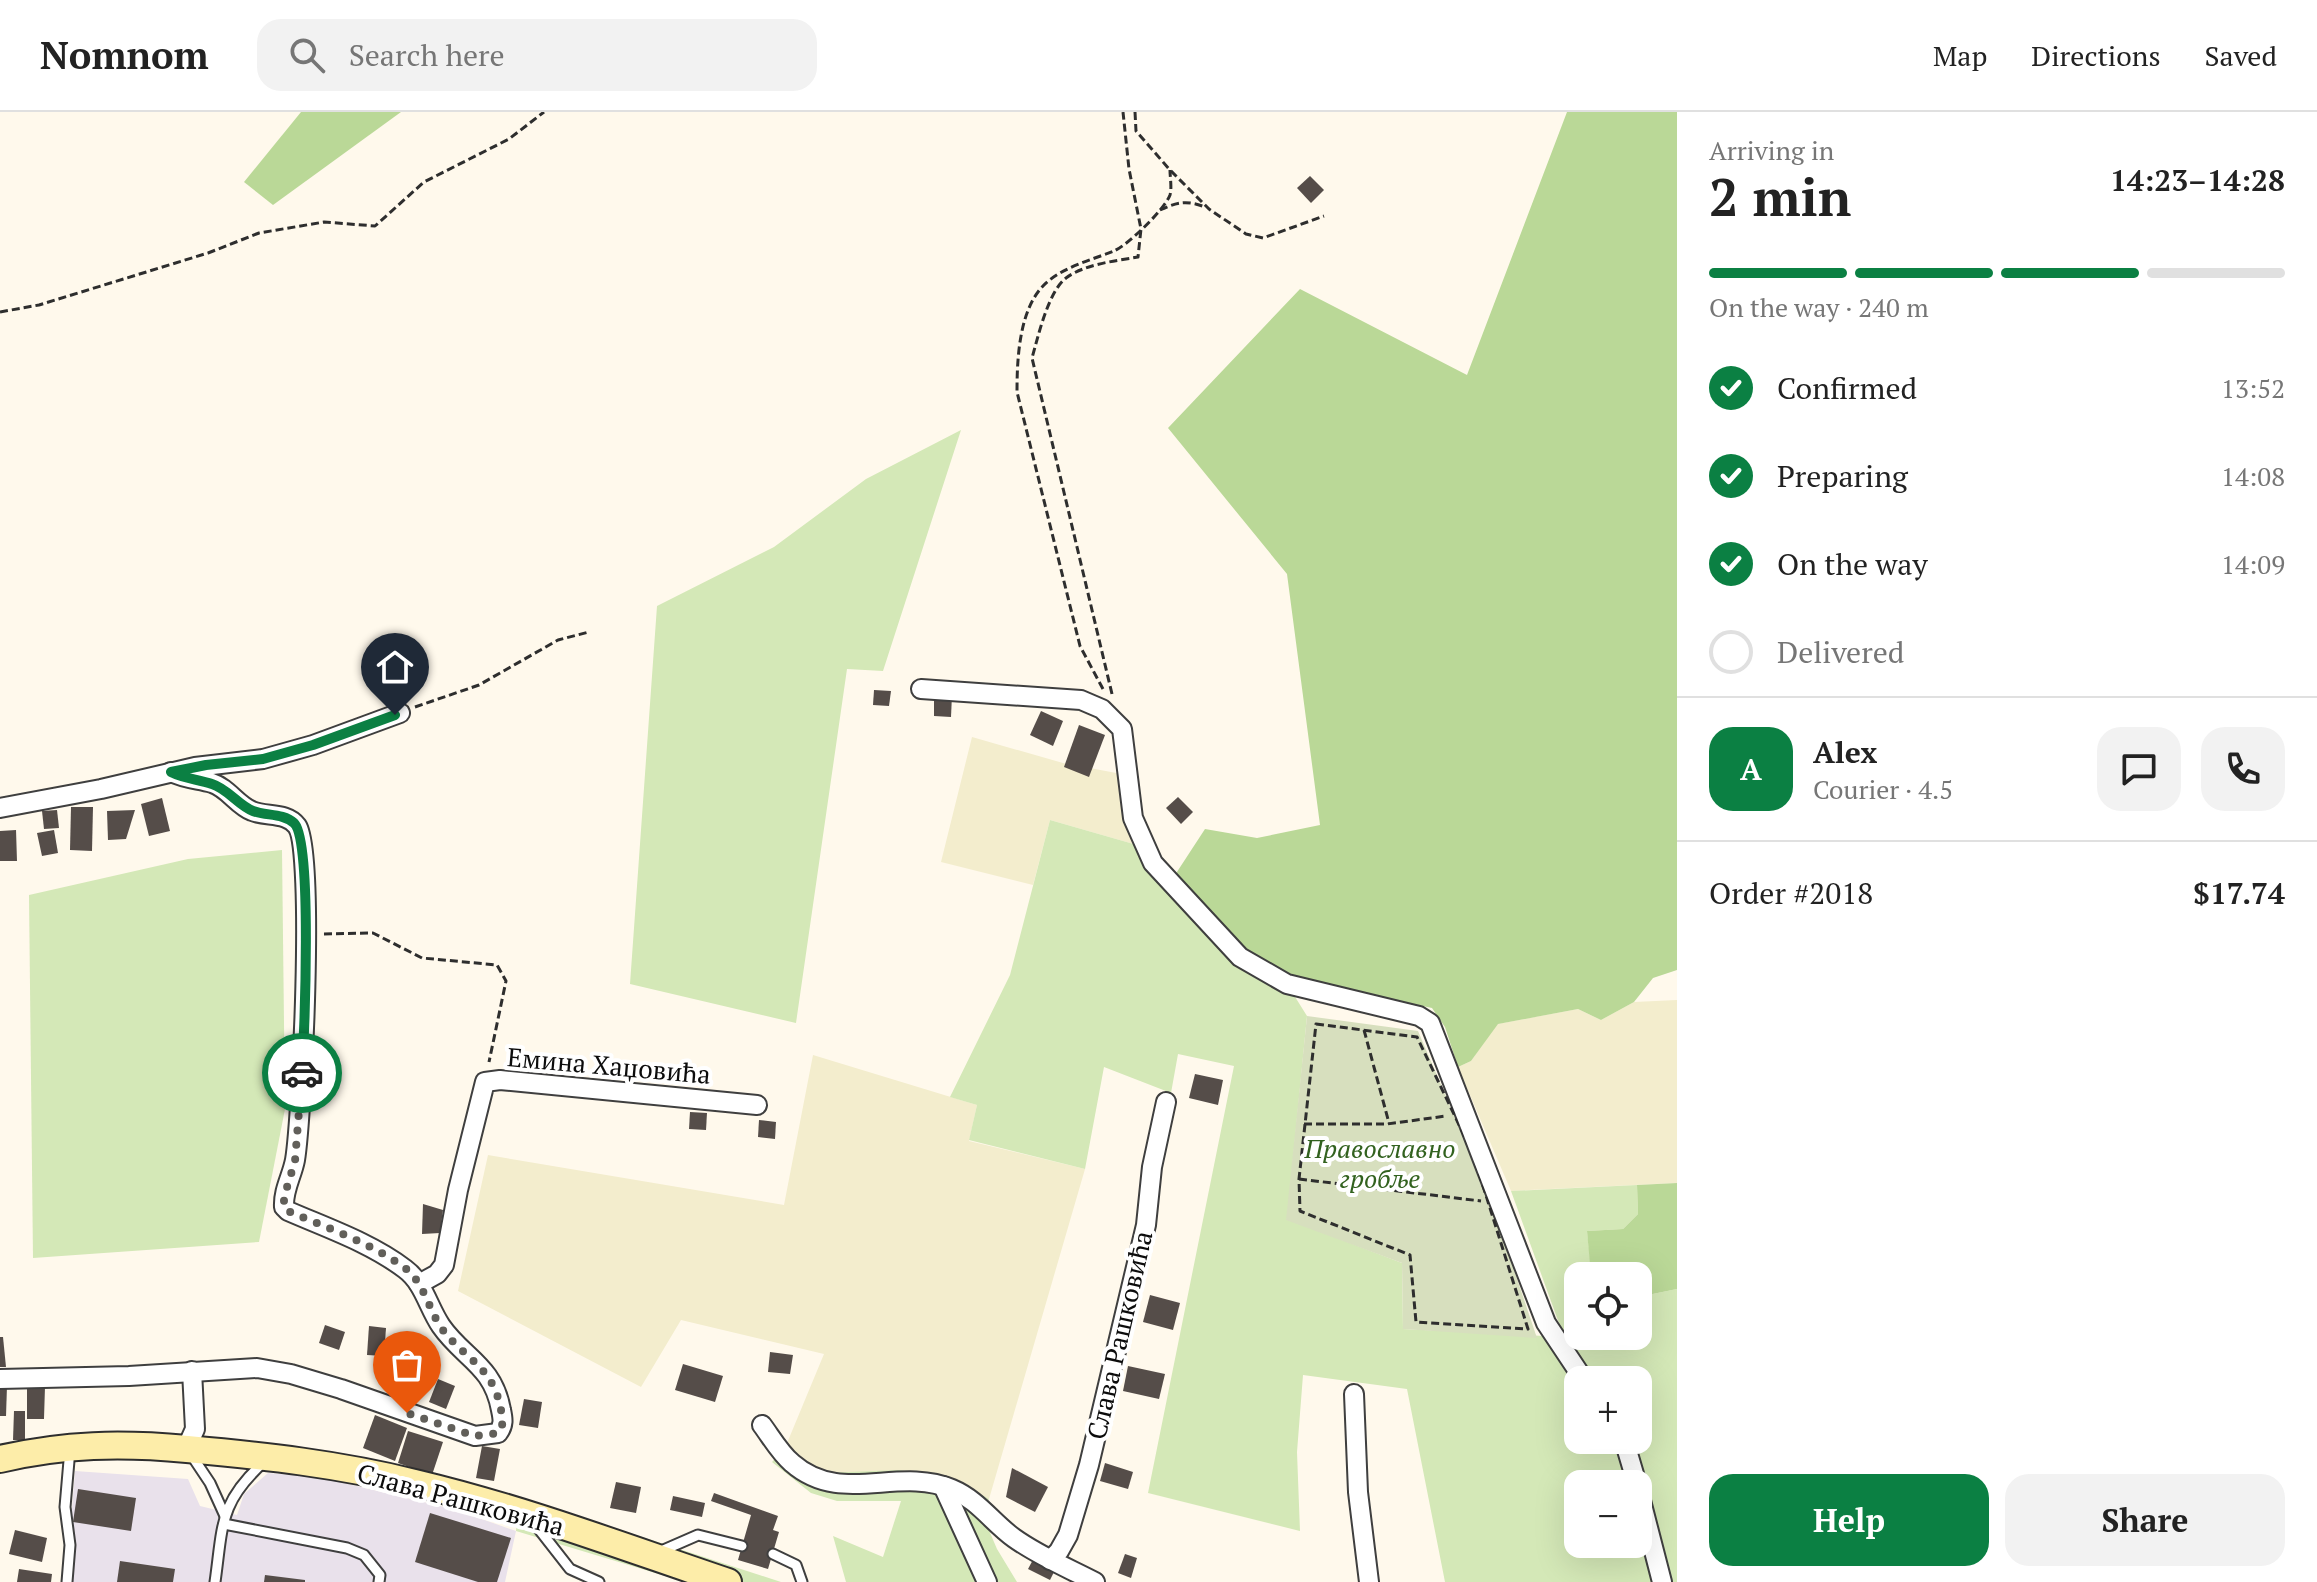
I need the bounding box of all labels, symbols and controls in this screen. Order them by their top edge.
search box [257,19,817,91]
text: Nomnom [40,30,209,80]
icon: search [285,33,329,77]
text: Search here [349,35,505,75]
text: Map [1933,37,1987,74]
text: Directions [2031,37,2161,74]
text: Saved [2205,37,2277,74]
text: Arriving in [1709,133,1834,167]
text: 14:23–14:28 [2110,160,2285,200]
text: 2 min [1709,162,1851,231]
text: On the way · 240 m [1709,290,1929,324]
icon: check [1709,366,1753,410]
text: Confirmed [1777,368,1917,408]
text: 13:52 [2221,371,2285,405]
icon: check [1709,454,1753,498]
text: Preparing [1777,456,1908,496]
text: 14:08 [2221,459,2285,493]
icon: check [1709,542,1753,586]
text: On the way [1777,544,1928,584]
text: 14:09 [2221,547,2285,581]
text: Delivered [1777,632,1904,672]
pin [361,633,429,715]
icon: home [373,645,417,689]
button: chat [2097,727,2181,811]
button: phone [2201,727,2285,811]
text: Alex [1813,732,1877,772]
text: A [1740,749,1762,789]
text: Courier · 4.5 [1813,772,1953,806]
text: Order #2018 [1709,873,1873,913]
text: $17.74 [2193,873,2285,913]
courier [262,1033,342,1113]
street label: Емина Хаџовића [506,1039,712,1091]
icon: car [280,1051,324,1095]
park label: Православно гробље [1304,1131,1455,1195]
street label: Слава Рашковића [1078,1227,1160,1443]
map controls [1564,1262,1652,1558]
button: locate [1564,1262,1652,1350]
pin [373,1331,441,1413]
icon: bag [385,1343,429,1387]
button: + [1564,1366,1652,1454]
street label: Слава Рашковића [354,1455,568,1543]
button: − [1564,1470,1652,1558]
button: Help [1709,1474,1989,1566]
button: Share [2005,1474,2285,1566]

